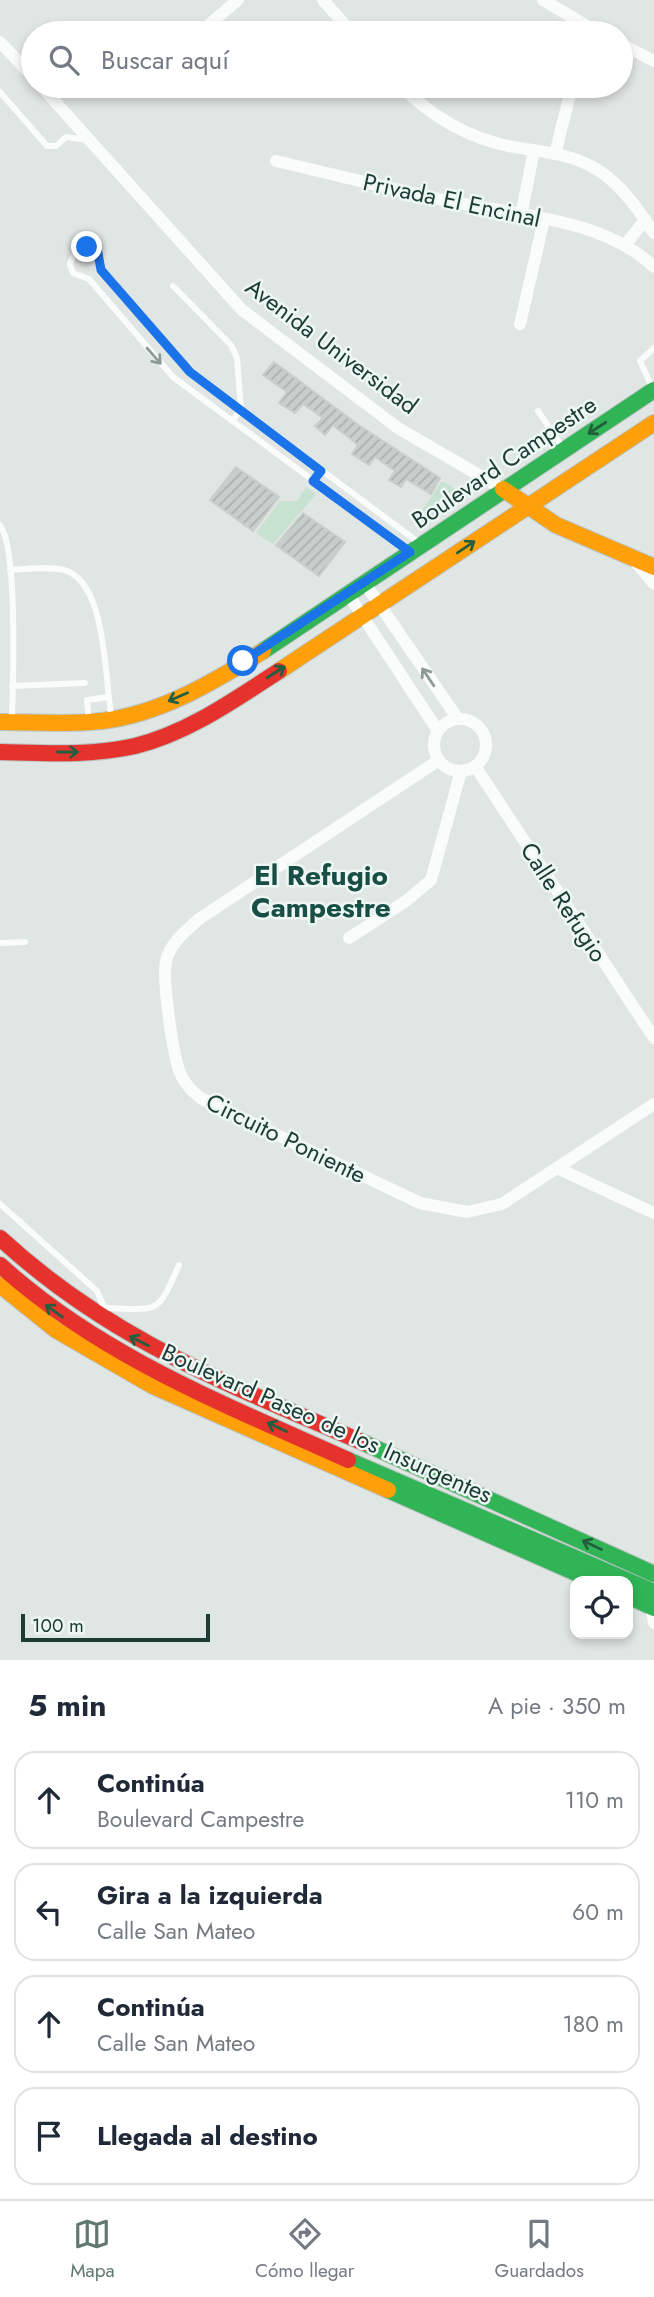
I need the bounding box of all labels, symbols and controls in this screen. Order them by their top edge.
search box [21,21,633,98]
icon: search [45,41,83,79]
text: Buscar aquí [101,41,229,79]
street label: Privada El Encinal [360,164,544,236]
route end [71,231,102,262]
street label: Avenida Universidad [238,269,426,423]
one-way arrow [146,346,162,364]
street label: Boulevard Campestre [405,387,603,537]
one-way arrow [588,420,607,435]
one-way arrow [456,540,475,554]
route start [227,645,258,676]
one-way arrow [266,665,286,679]
one-way arrow [421,668,435,687]
one-way arrow [168,691,189,704]
one-way arrow [56,745,79,759]
street label: Calle Refugio [512,835,616,969]
district label: El Refugio Campestre [251,855,391,928]
street label: Circuito Poniente [200,1084,372,1192]
one-way arrow [45,1304,64,1319]
one-way arrow [129,1334,150,1348]
street label: Boulevard Paseo de los Insurgentes [156,1334,498,1512]
one-way arrow [267,1420,288,1434]
one-way arrow [582,1538,603,1551]
map controls [570,1576,633,1639]
button: locate [570,1576,633,1639]
scale bar [21,1611,210,1643]
text: 100 m [32,1612,84,1639]
text: 5 min [28,1684,106,1727]
text: A pie · 350 m [488,1689,626,1723]
text: Continúa [97,1764,205,1802]
icon: ahead [30,1781,68,1819]
text: 110 m [565,1783,624,1817]
text: Boulevard Campestre [97,1802,304,1836]
text: Gira a la izquierda [97,1876,323,1914]
icon: left [30,1893,68,1931]
text: 60 m [572,1895,624,1929]
text: Calle San Mateo [97,1914,255,1948]
text: Continúa [97,1988,205,2026]
icon: ahead [30,2005,68,2043]
text: 180 m [562,2007,624,2041]
text: Calle San Mateo [97,2026,255,2060]
icon: arrive [30,2117,68,2155]
text: Llegada al destino [97,2117,318,2155]
tab: Mapa [70,2215,115,2284]
tab: Cómo llegar [255,2215,354,2284]
tab: Guardados [495,2215,584,2284]

